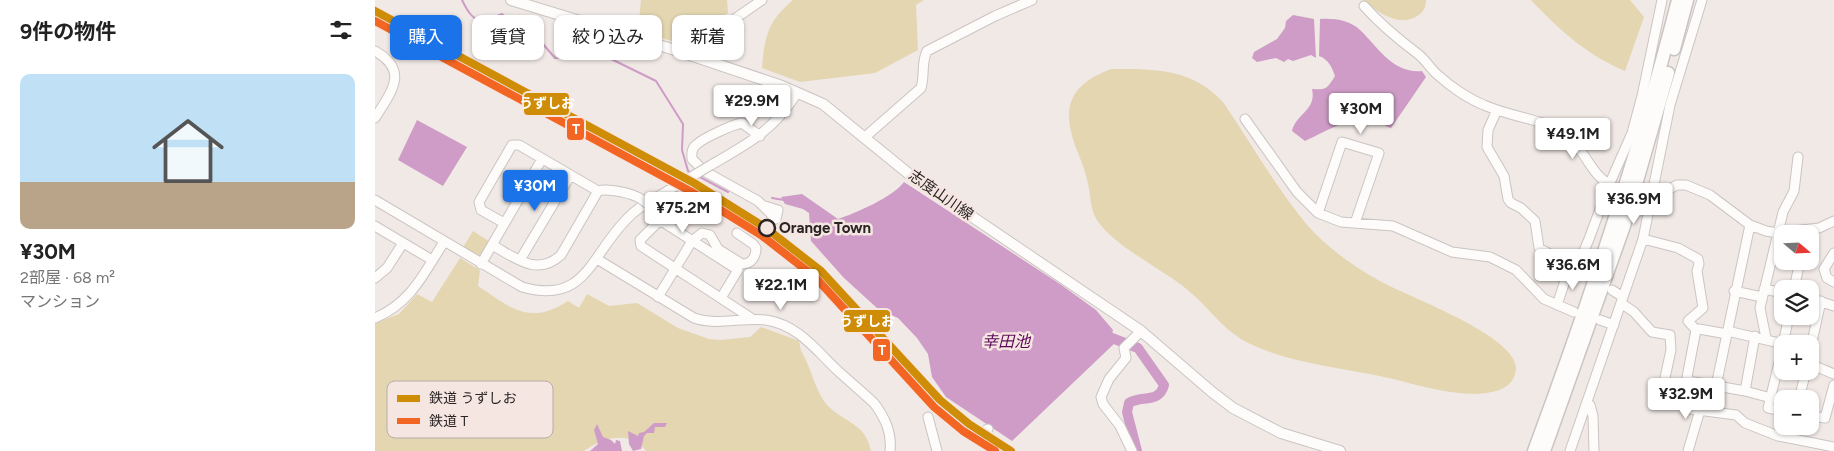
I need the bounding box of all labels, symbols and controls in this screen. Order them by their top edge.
chip: 購入 [390,15,462,60]
chip: 賃貸 [472,15,544,60]
chip: 絞り込み [554,15,662,60]
chip: 新着 [672,15,744,60]
icon: filters [327,16,355,44]
text: 9件の物件 [20,19,116,44]
pin: ¥29.9M [711,84,793,127]
text: ¥29.9M [724,91,780,110]
line badge: うずしお [523,92,570,116]
pin: ¥30M [1331,92,1391,135]
text: うずしお [519,95,575,112]
text: ¥30M [1340,99,1382,118]
icon: home [143,106,233,196]
line badge: T [566,117,585,141]
pin: ¥49.1M [1532,118,1614,160]
text: T [572,121,580,138]
text: ¥49.1M [1546,124,1600,143]
street label: 志度山川線 [905,166,977,224]
pin: ¥30M [505,170,565,212]
text: ¥30M [514,176,556,195]
pin: ¥36.9M [1593,182,1675,225]
text: ¥36.9M [1607,189,1661,208]
pin: ¥75.2M [642,192,724,234]
text: ¥75.2M [656,198,710,217]
marker: Orange Town [758,219,776,237]
place label: Orange Town [779,219,871,237]
north arrow [1774,225,1819,270]
map controls [1774,225,1819,435]
text: ¥30M [20,239,76,264]
pin: ¥36.6M [1532,248,1614,291]
text: ¥36.6M [1546,255,1600,274]
text: 2部屋 · 68 m² [20,268,115,287]
pin: ¥22.1M [740,268,822,311]
text: ¥22.1M [755,275,807,294]
button: layers [1774,280,1819,325]
text: マンション [20,292,100,311]
line badge: うずしお [843,309,891,333]
text: うずしお [839,313,895,330]
water label: 幸田池 [982,332,1032,351]
button: + [1774,335,1819,380]
line badge: T [872,338,891,362]
text: T [878,342,886,359]
pin: ¥32.9M [1645,378,1727,420]
legend [387,381,553,438]
text: ¥32.9M [1659,384,1713,403]
text: 鉄道 うずしお [429,390,516,407]
button: − [1774,390,1819,435]
text: 鉄道 T [429,413,468,430]

